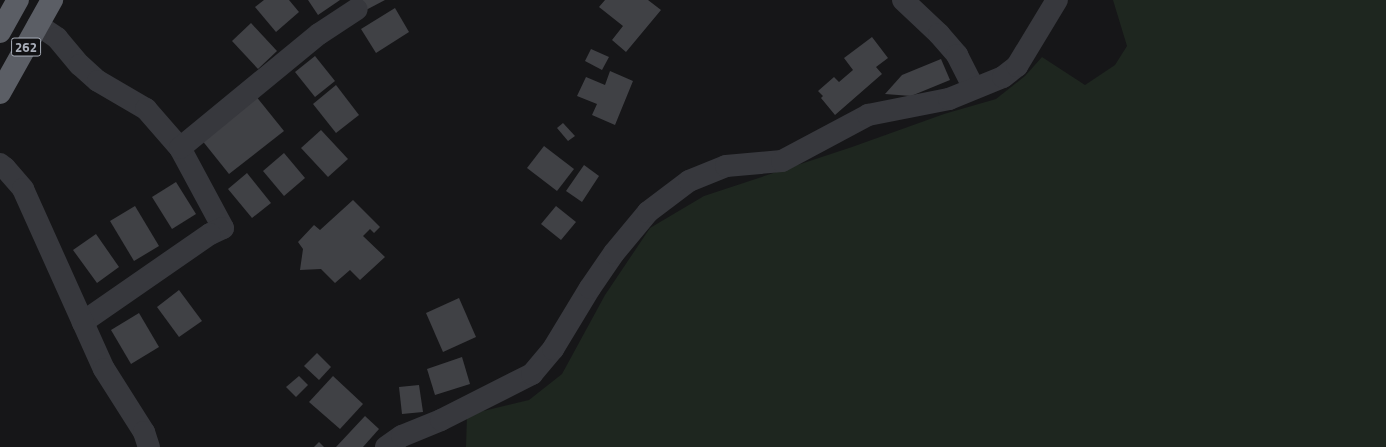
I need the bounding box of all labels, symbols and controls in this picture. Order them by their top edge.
road number: 262 [11,36,41,58]

